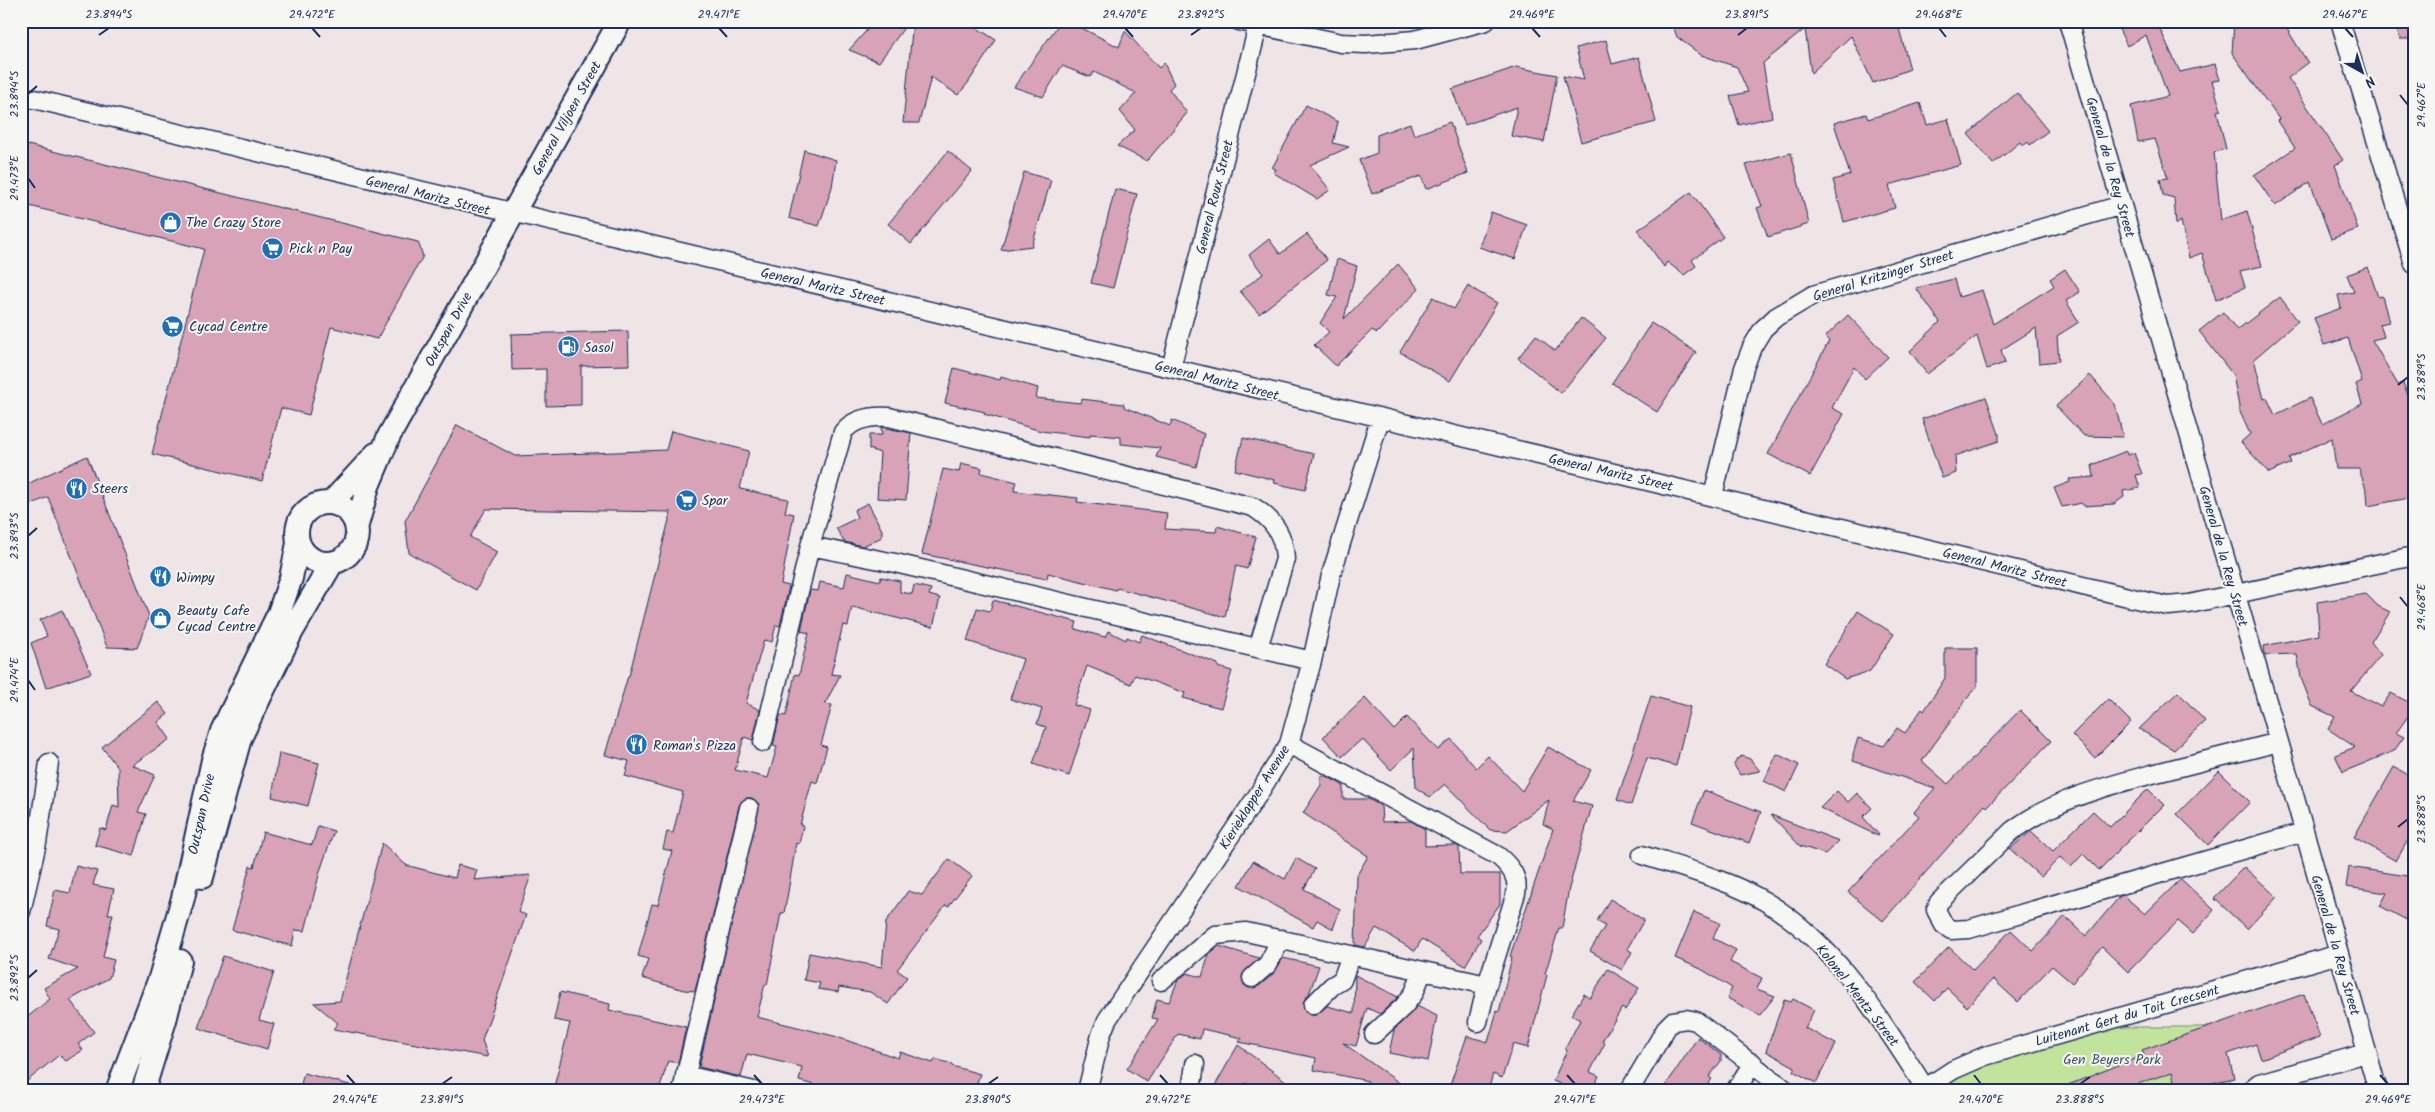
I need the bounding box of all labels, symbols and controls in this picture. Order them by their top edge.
text: 23.894°S [86,5,133,24]
text: 29.472°E [289,5,336,24]
text: 29.471°E [698,5,741,24]
text: 29.470°E [1103,5,1148,24]
text: 23.892°S [1177,5,1225,24]
text: 29.469°E [1509,5,1556,24]
text: 23.891°S [1725,5,1770,24]
text: 29.468°E [1915,5,1964,24]
text: 29.467°E [2322,5,2369,24]
north arrow [2338,48,2388,98]
street label: General Viljoen Street [526,57,608,180]
text: 23.894°S [5,70,24,117]
text: N [2359,70,2380,93]
text: 29.467°E [2412,81,2431,128]
street label: General de la Rey Street [2079,94,2141,241]
street label: General Roux Street [1190,137,1240,257]
text: 29.473°E [5,154,24,201]
street label: General Maritz Street [363,170,493,222]
shop icon: The Crazy Store [158,210,182,234]
place label: The Crazy Store [186,212,282,234]
supermarket icon: Pick n Pay [261,236,285,260]
place label: Pick n Pay [289,238,353,260]
street label: General Kritzinger Street [1810,244,1957,308]
street label: General Maritz Street [758,262,888,312]
street label: Outspan Drive [419,288,479,371]
supermarket icon: Cycad Centre [161,314,185,338]
place label: Cycad Centre [189,316,269,338]
fuel station icon: Sasol [556,335,580,359]
place label: Sasol [584,337,614,359]
text: 23.889°S [2412,353,2431,401]
street label: General Maritz Street [1152,355,1282,407]
street label: General Maritz Street [1546,448,1676,498]
restaurant icon: Steers [64,476,88,500]
place label: Steers [92,478,128,500]
street label: General de la Rey Street [2192,483,2254,630]
supermarket icon: Spar [674,488,698,512]
place label: Spar [702,490,729,512]
text: 23.893°S [5,512,24,560]
street label: General Maritz Street [1940,542,2070,594]
restaurant icon: Wimpy [148,565,172,589]
place label: Wimpy [176,567,215,589]
text: 29.468°E [2412,582,2431,631]
place label: Beauty Cafe Cycad Centre [177,600,257,638]
shop icon: Beauty Cafe Cycad Centre [149,606,173,630]
text: 29.474°E [5,656,24,703]
restaurant icon: Roman's Pizza [625,733,649,757]
place label: Roman's Pizza [653,735,736,757]
street label: Kierieklapper Avenue [1214,740,1296,854]
street label: Outspan Drive [183,771,221,857]
text: 23.888°S [2412,794,2431,843]
street label: General de la Rey Street [2304,872,2366,1019]
street label: Kolonel Mentz Street [1810,940,1905,1052]
text: 23.892°S [5,954,24,1002]
street label: Luitenant Gert du Toit Crecsent [2033,979,2223,1053]
park label: Gen Beyers Park [2063,1049,2161,1071]
text: 29.474°E [332,1090,379,1109]
text: 23.891°S [420,1090,465,1109]
text: 29.473°E [739,1090,786,1109]
text: 23.890°S [965,1090,1012,1109]
text: 29.472°E [1145,1090,1192,1109]
text: 29.471°E [1554,1090,1597,1109]
text: 29.470°E [1959,1090,2004,1109]
text: 23.888°S [2056,1090,2105,1109]
text: 29.469°E [2365,1090,2412,1109]

